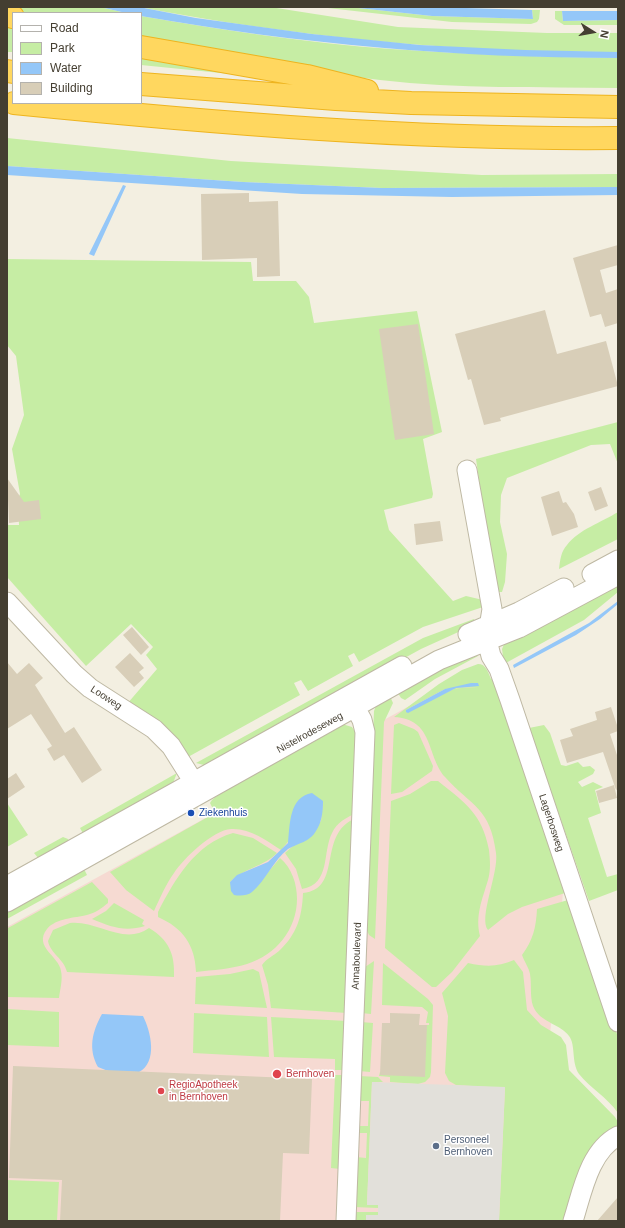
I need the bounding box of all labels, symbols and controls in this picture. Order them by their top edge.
legend [12,12,142,104]
north arrow [573,12,613,52]
text: Road [50,21,79,35]
text: N [598,29,611,39]
text: Park [50,41,75,55]
text: Water [50,61,82,75]
text: Building [50,81,93,95]
street label: Looweg [88,683,124,713]
street label: Nistelrodeseweg [275,710,345,756]
street label: Lagerbosweg [536,793,566,853]
place label: Ziekenhuis [199,807,247,819]
marker: Ziekenhuis [186,808,196,818]
street label: Annaboulevard [350,922,364,990]
marker: Bernhoven [271,1068,283,1080]
place label: Bernhoven [286,1068,334,1080]
place label: RegioApotheek in Bernhoven [169,1079,237,1102]
marker: RegioApotheek in Bernhoven [156,1086,166,1096]
place label: Personeel Bernhoven [444,1134,492,1158]
marker: Personeel Bernhoven [431,1141,441,1151]

